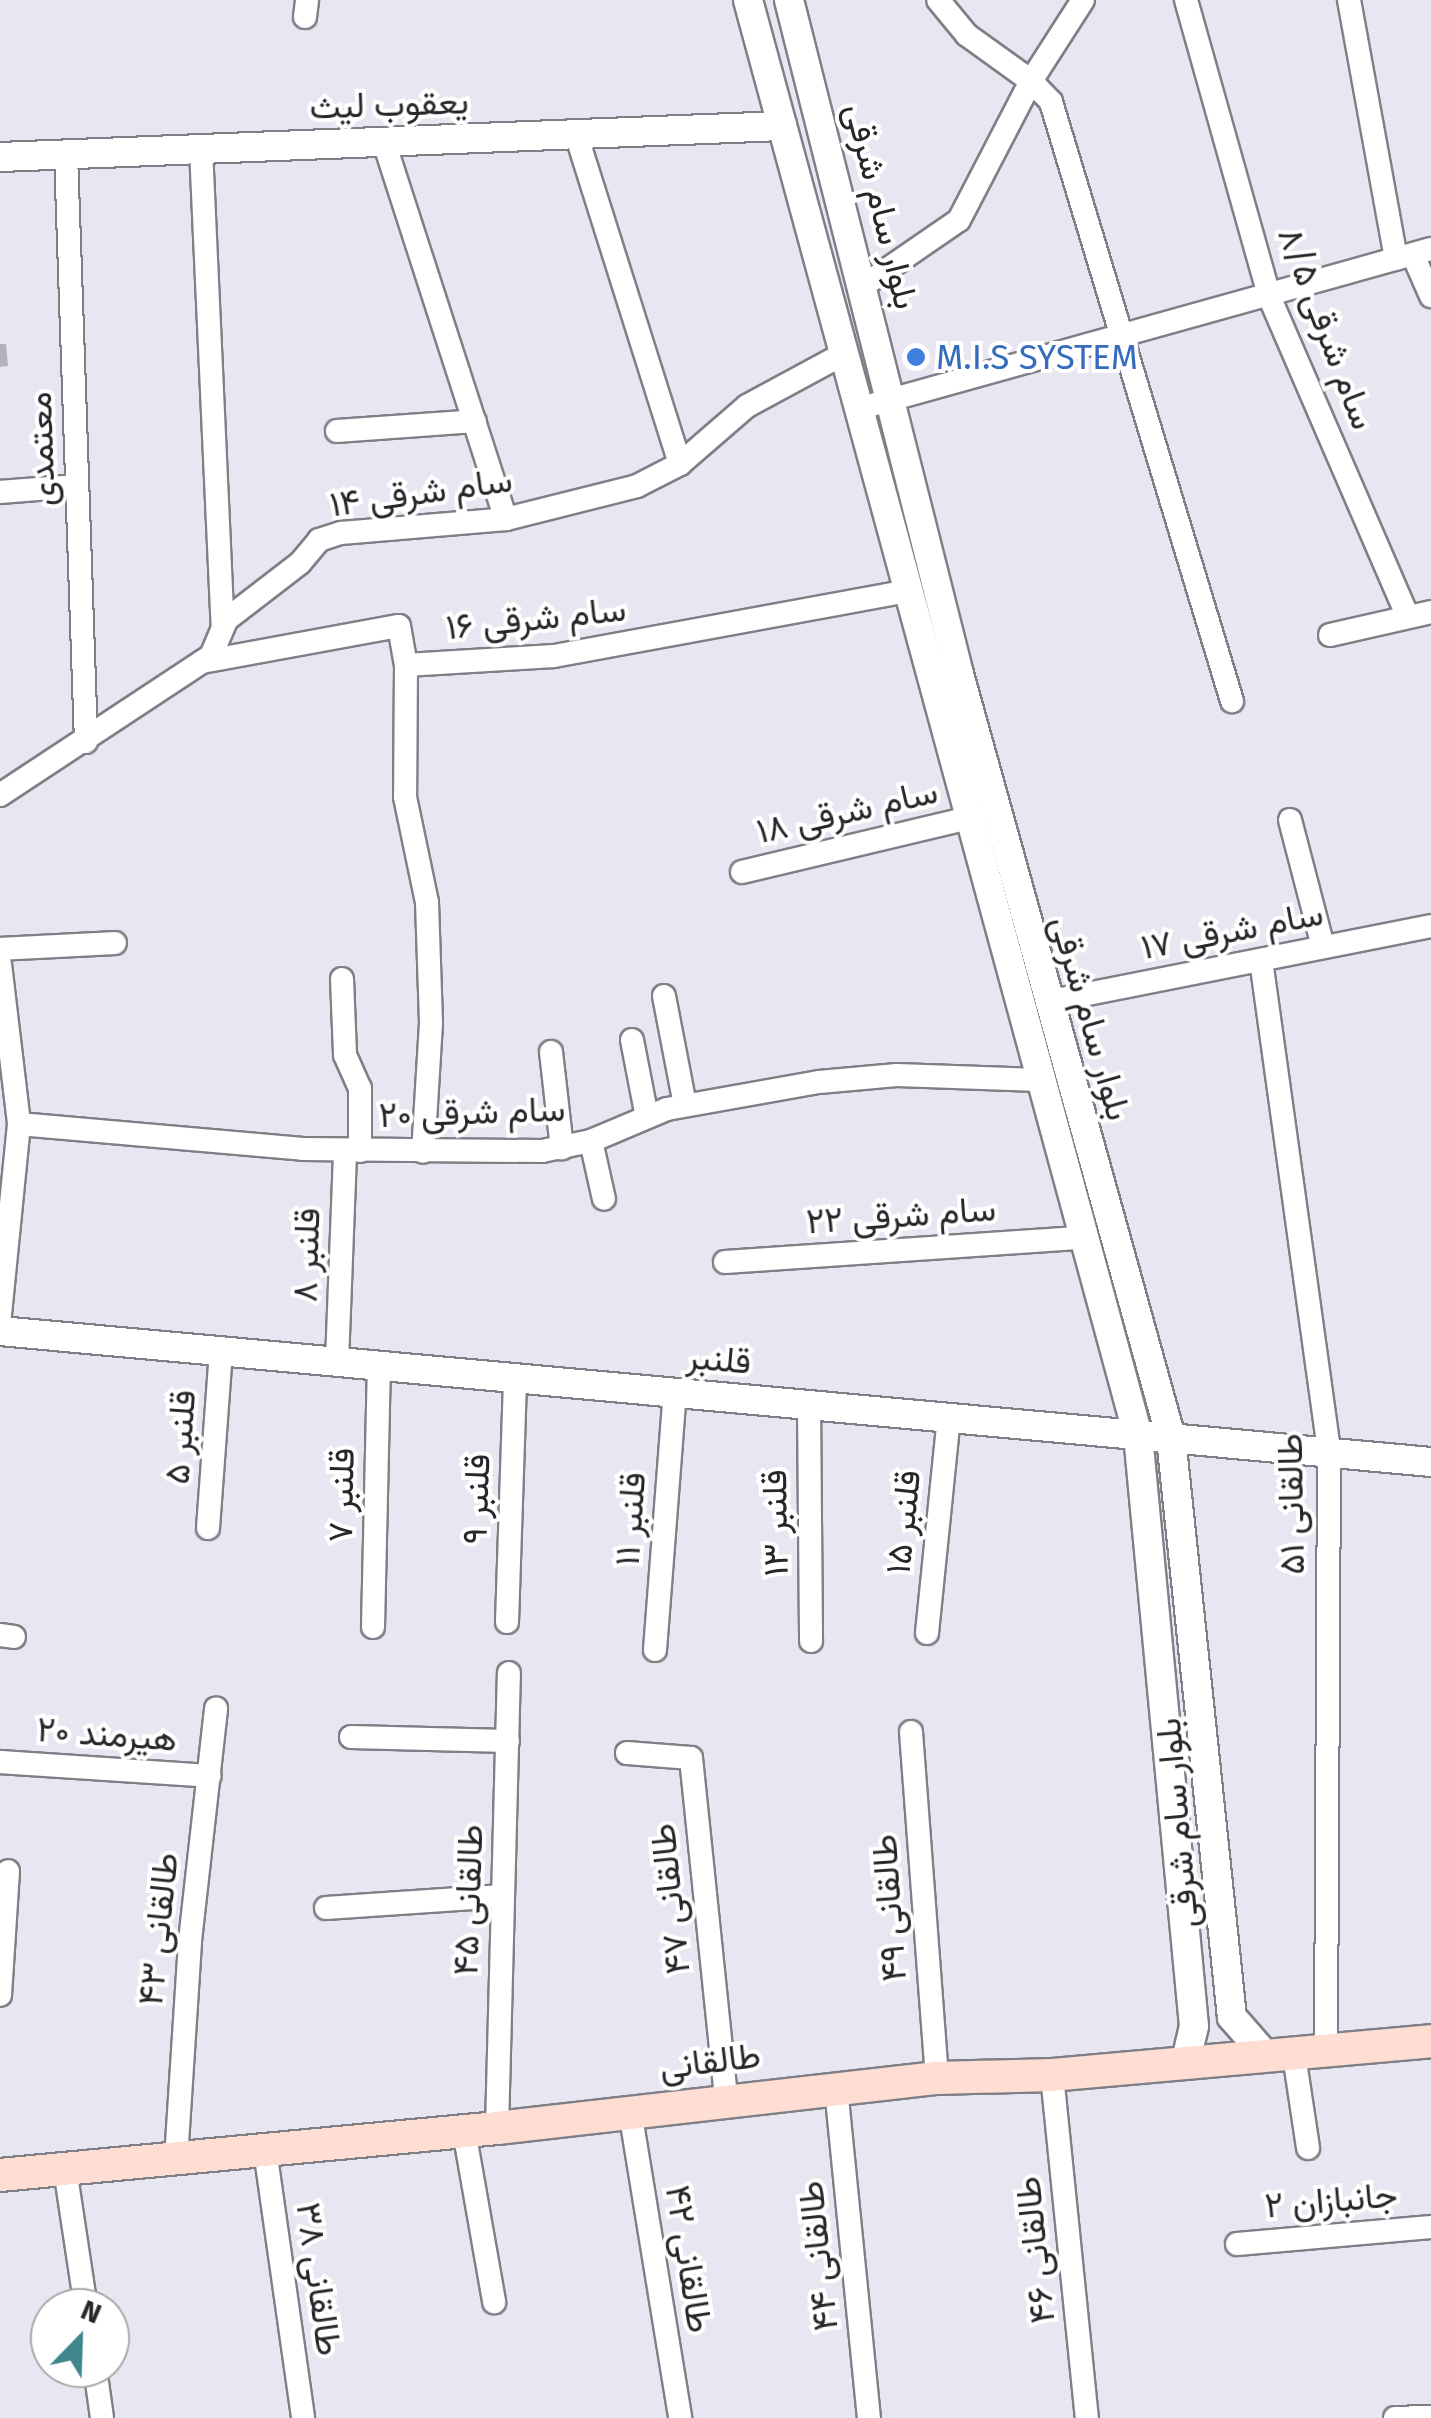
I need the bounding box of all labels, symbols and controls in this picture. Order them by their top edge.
street label: یعقوب لیث [309,80,469,128]
street label: بلوار سام شرقی [836,99,928,313]
street label: سام شرقی ۸/۵ [1269,221,1385,435]
place label: M.I.S SYSTEM [936,336,1138,378]
marker: M.I.S SYSTEM [905,346,927,368]
street label: معتمدی [18,391,64,507]
street label: سام شرقی ۱۴ [327,458,515,526]
street label: سام شرقی ۱۶ [444,588,628,648]
street label: سام شرقی ۱۸ [753,770,941,852]
street label: سام شرقی ۱۷ [1138,892,1326,968]
street label: بلوار سام شرقی [1042,911,1140,1125]
street label: سام شرقی ۲۰ [378,1088,566,1136]
street label: سام شرقی ۲۲ [805,1187,997,1243]
street label: قلنبر ۸ [283,1207,329,1303]
street label: قلنبر [685,1335,753,1383]
street label: قلنبر ۵ [156,1388,204,1486]
street label: طالقانی ۵۱ [1269,1433,1313,1575]
street label: قلنبر ۷ [319,1447,363,1543]
street label: قلنبر ۹ [453,1453,499,1545]
street label: قلنبر ۱۵ [877,1468,929,1576]
street label: قلنبر ۱۳ [753,1469,797,1577]
street label: قلنبر ۱۱ [606,1471,654,1567]
street label: هیرمند ۲۰ [35,1708,179,1760]
street label: بلوار سام شرقی [1147,1716,1207,1930]
street label: طالقانی ۴۷ [641,1822,699,1976]
street label: طالقانی ۴۵ [444,1824,492,1976]
street label: طالقانی ۴۹ [863,1833,915,1983]
street label: طالقانی ۴۳ [129,1850,187,2008]
street label: طالقانی [657,2034,763,2088]
street label: جانبازان ۲ [1263,2173,1399,2227]
street label: طالقانی ۴۶ [1006,2174,1064,2326]
street label: طالقانی ۴۴ [789,2179,847,2333]
street label: طالقانی ۴۲ [657,2182,721,2336]
street label: طالقانی ۳۸ [287,2200,351,2358]
north arrow [30,2288,130,2388]
text: N [76,2293,106,2331]

